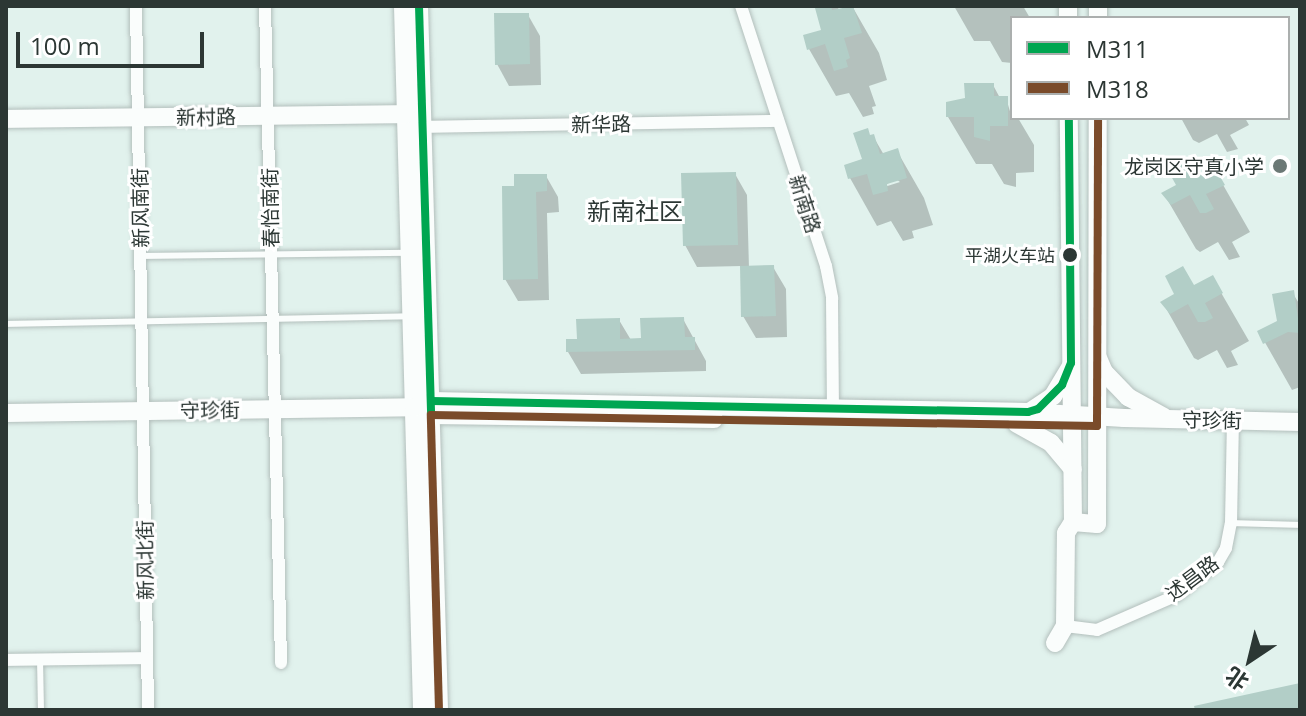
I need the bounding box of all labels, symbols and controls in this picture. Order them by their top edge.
scale bar [20,16,208,66]
legend [1010,16,1290,120]
text: 100 m [30,29,100,62]
text: M311 [1086,32,1149,65]
text: M318 [1086,72,1149,105]
street label: 新村路 [176,104,236,130]
street label: 新华路 [571,111,631,137]
place label: 龙岗区守真小学 [1124,154,1264,178]
marker: 龙岗区守真小学 [1271,157,1289,175]
street label: 新风南街 [127,168,153,248]
street label: 春怡南街 [257,168,283,248]
street label: 新南路 [784,172,826,236]
district label: 新南社区 [587,197,683,225]
place label: 平湖火车站 [965,244,1055,266]
marker: 平湖火车站 [1062,247,1078,263]
street label: 守珍街 [180,397,240,423]
street label: 守珍街 [1182,407,1242,433]
street label: 新风北街 [132,520,158,600]
street label: 述昌路 [1161,550,1223,606]
north arrow [1210,620,1290,700]
text: 北 [1219,661,1254,698]

